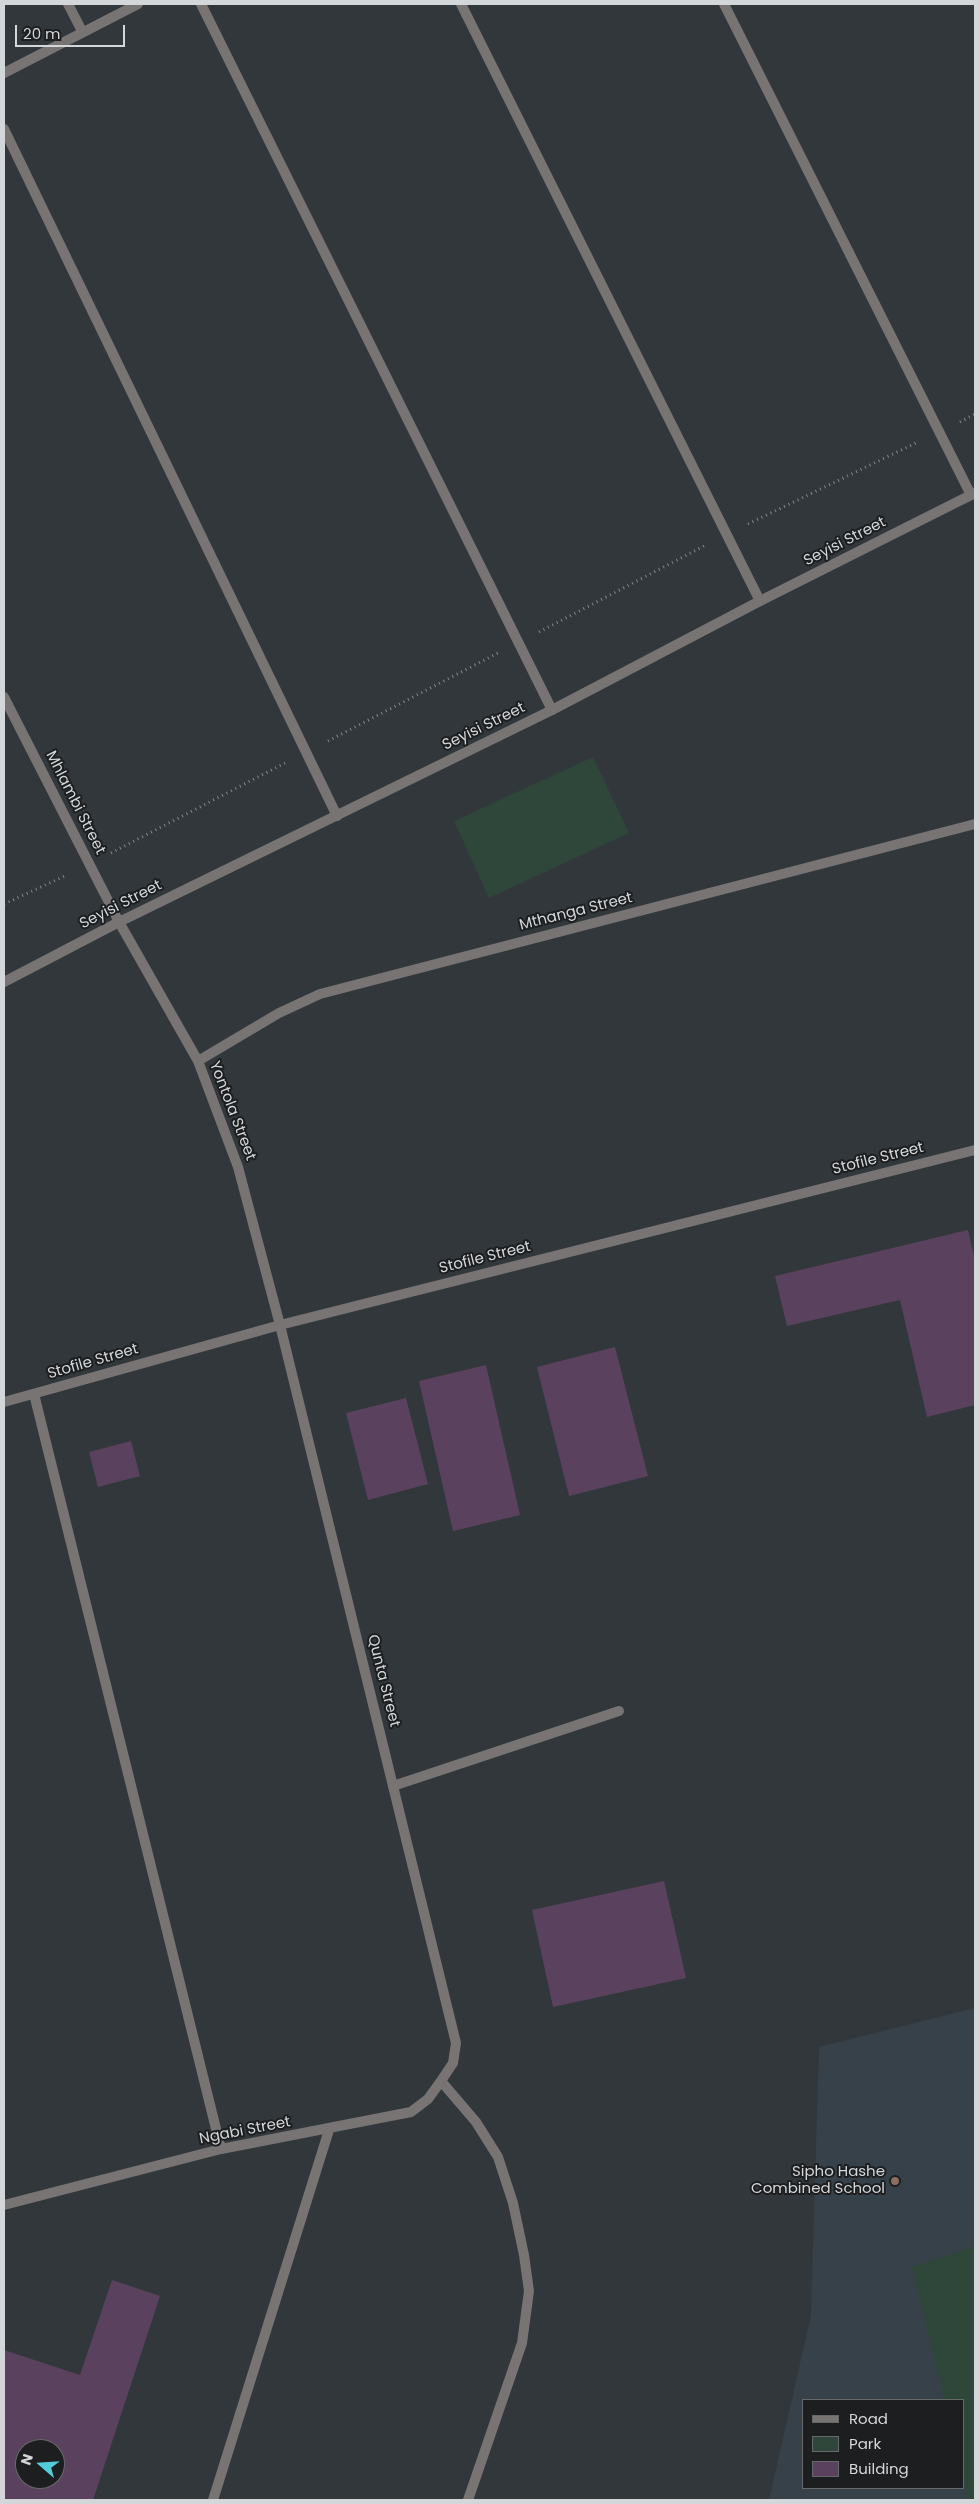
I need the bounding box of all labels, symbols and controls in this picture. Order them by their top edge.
scale bar [18,15,128,47]
text: 20 m [23,23,61,44]
street label: Seyisi Street [801,514,889,570]
street label: Seyisi Street [440,699,528,755]
street label: Mhlambi Street [41,748,109,858]
street label: Seyisi Street [77,877,165,933]
street label: Mthanga Street [518,889,634,935]
street label: Yontola Street [205,1059,259,1163]
street label: Stofile Street [831,1139,925,1179]
street label: Stofile Street [438,1238,532,1278]
street label: Stofile Street [46,1340,140,1384]
street label: Qunta Street [363,1633,403,1729]
street label: Ngabi Street [198,2113,292,2149]
place label: Sipho Hashe Combined School [751,2163,885,2198]
marker: Sipho Hashe Combined School [889,2175,901,2187]
legend [802,2399,964,2489]
text: Road [849,2408,888,2429]
text: Park [849,2433,881,2454]
north arrow [15,2439,65,2489]
text: N [16,2451,38,2468]
text: Building [849,2458,909,2479]

